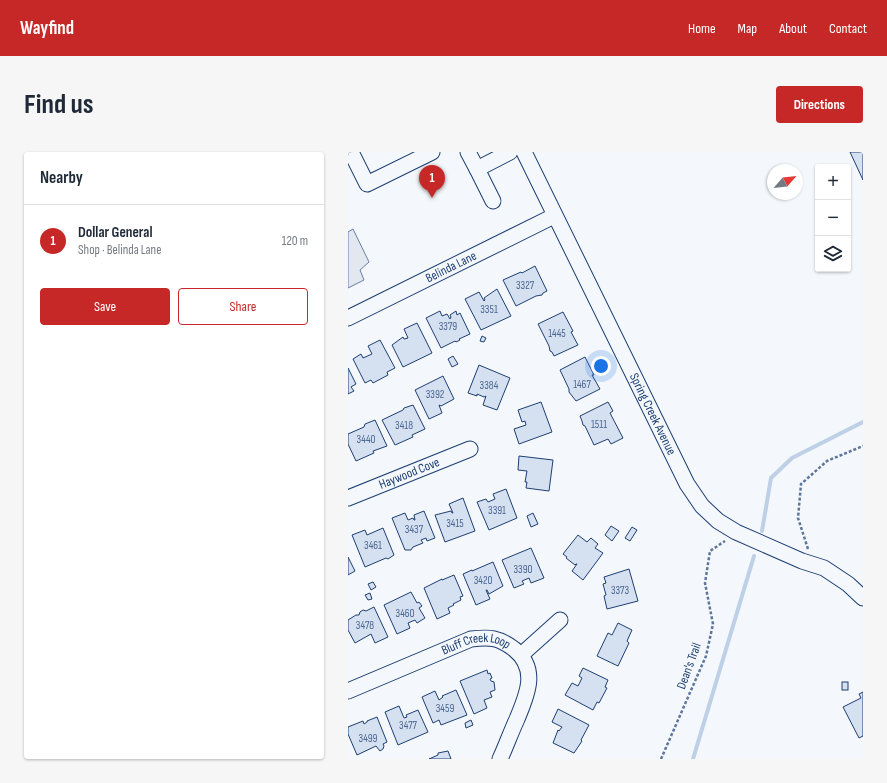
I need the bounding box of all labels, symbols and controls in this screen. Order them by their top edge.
text: Wayfind [20,17,74,40]
text: Home [688,20,716,37]
text: Map [738,20,757,37]
text: About [779,20,807,37]
text: Contact [829,20,867,37]
button: Directions [776,86,863,123]
text: Find us [24,88,93,121]
north arrow [767,164,803,200]
map controls [815,164,851,272]
button: + [815,164,851,200]
pin: 1 [419,165,445,198]
text: Nearby [40,168,83,188]
button: − [815,200,851,236]
text: Dollar General [78,223,153,242]
text: 1 [50,233,56,249]
text: 120 m [282,233,308,249]
button: layers [815,236,851,272]
text: Shop · Belinda Lane [78,242,161,258]
street label: Belinda Lane [423,248,479,286]
house number: 3327 [516,279,535,292]
button: Save [40,288,170,325]
button: Share [178,288,308,325]
house number: 3351 [480,303,498,316]
house number: 3379 [439,320,457,333]
house number: 1445 [548,327,566,340]
your location [591,356,611,376]
street label: Spring Creek Avenue [626,371,680,458]
house number: 1467 [573,378,591,391]
house number: 3384 [480,379,499,392]
house number: 3392 [426,388,445,401]
house number: 1511 [591,418,607,431]
house number: 3418 [395,419,413,432]
house number: 3440 [357,433,375,446]
street label: Haywood Cove [377,454,442,493]
house number: 3391 [488,504,506,517]
house number: 3415 [446,517,464,530]
house number: 3437 [405,523,424,536]
house number: 3461 [364,539,382,552]
house number: 3390 [513,563,533,576]
house number: 3420 [474,574,492,587]
house number: 3373 [611,584,630,597]
house number: 3460 [396,607,415,620]
house number: 3478 [356,619,374,632]
street label: Bluff Creek Loop [439,630,514,659]
street label: Dean's Trail [673,641,705,691]
house number: 3459 [436,702,454,715]
house number: 3477 [399,719,418,732]
house number: 3499 [359,732,378,745]

